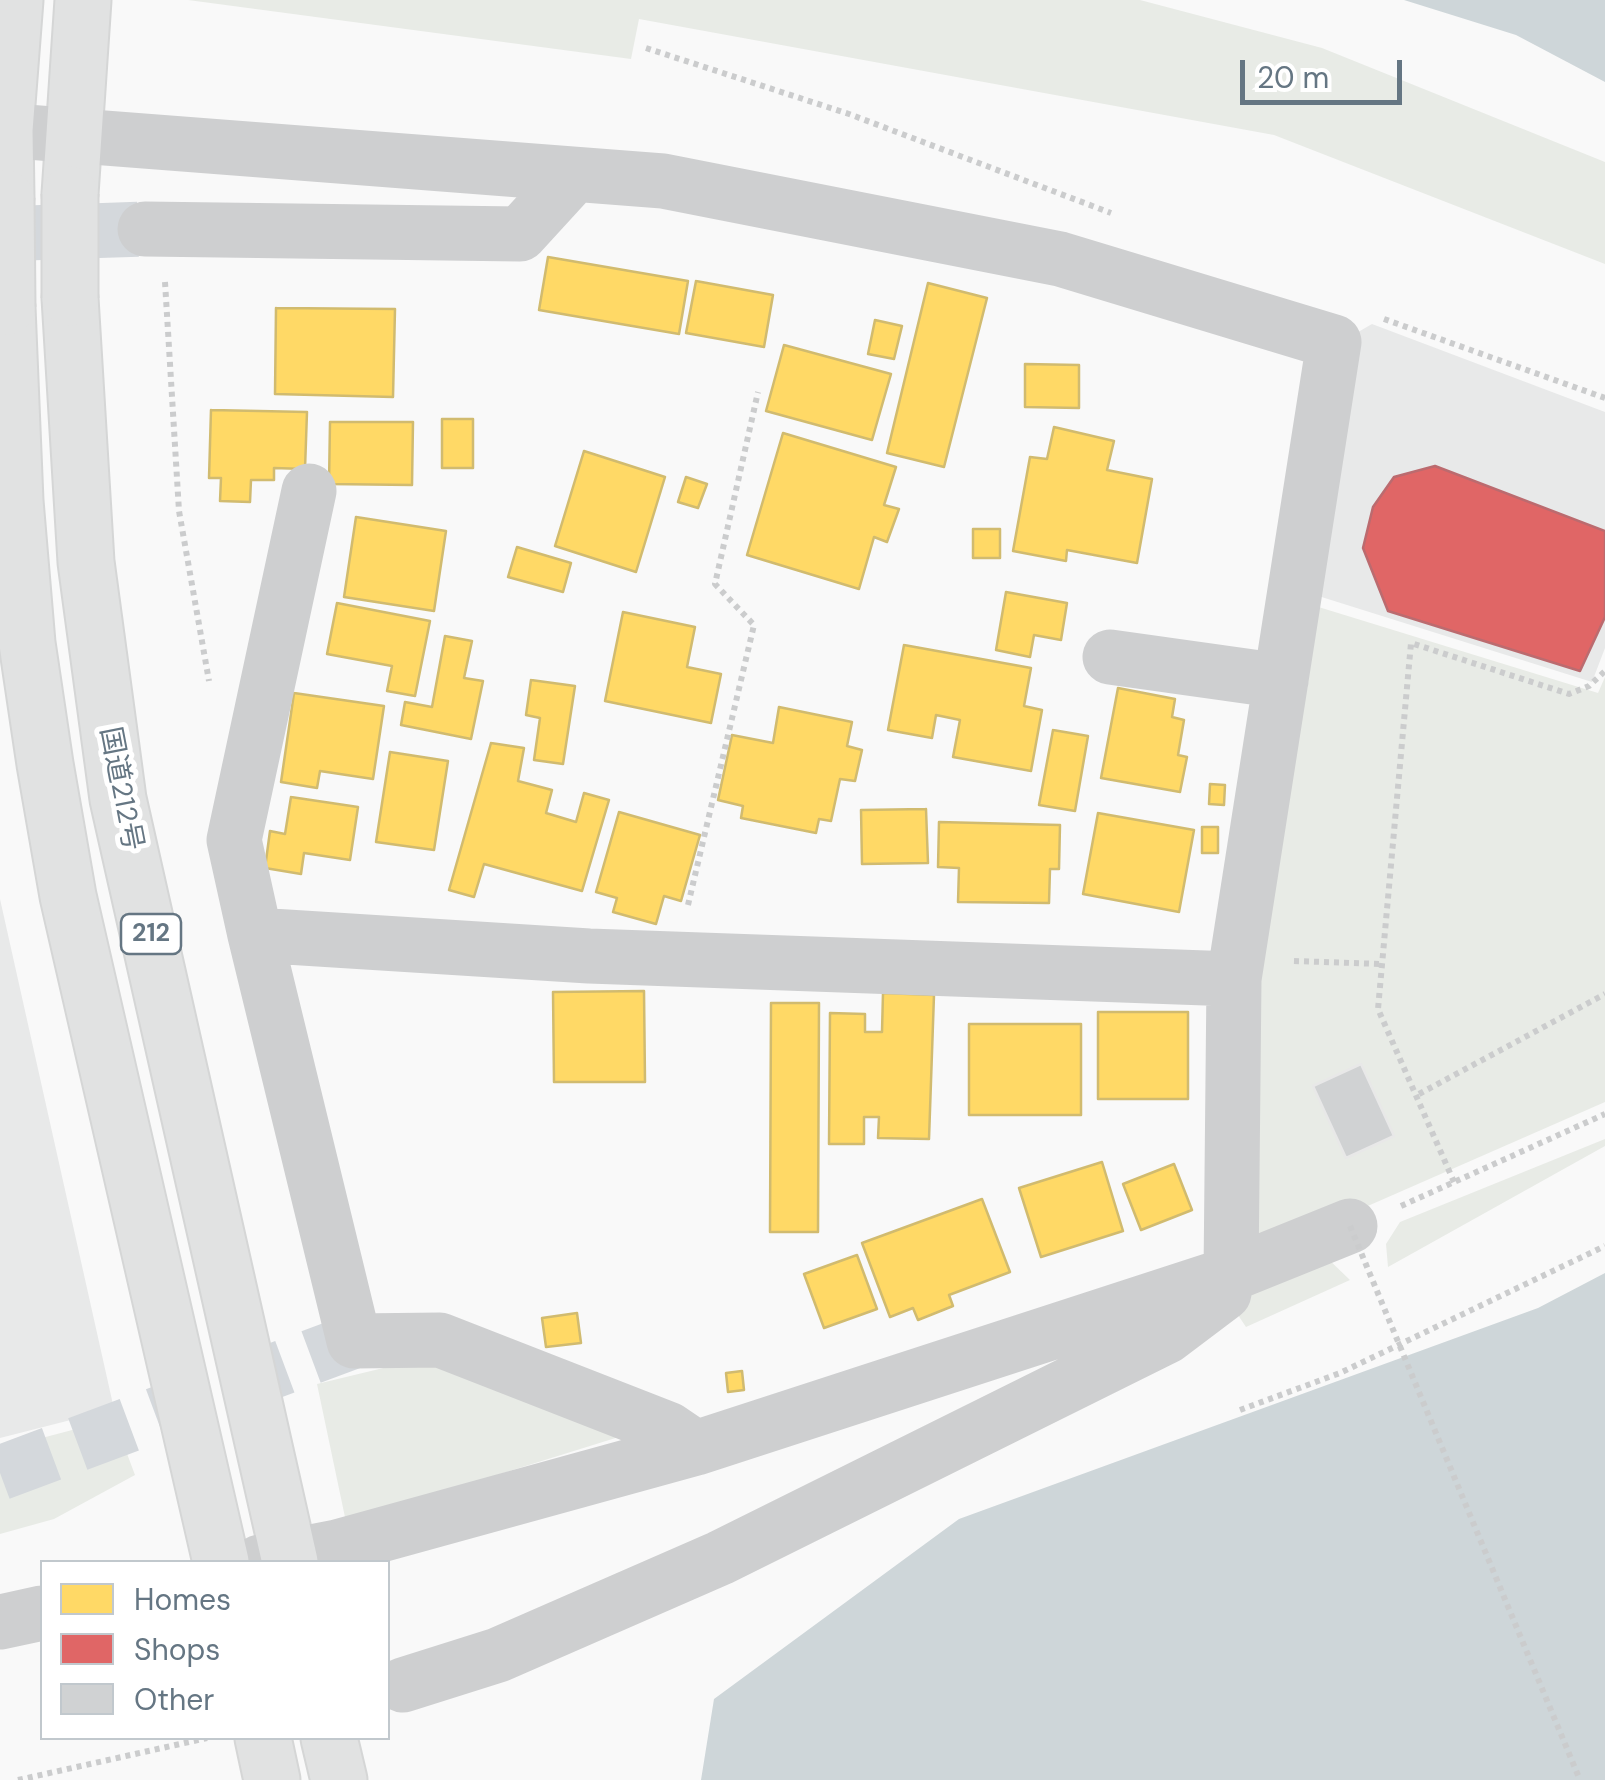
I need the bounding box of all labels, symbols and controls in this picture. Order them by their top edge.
scale bar [1245,40,1408,102]
text: 20 m [1257,58,1329,97]
street label: 国道212号 [92,724,148,854]
road number: 212 [121,914,181,954]
legend [40,1560,390,1740]
text: Homes [134,1580,231,1619]
text: Shops [134,1630,220,1669]
text: Other [134,1680,214,1719]

